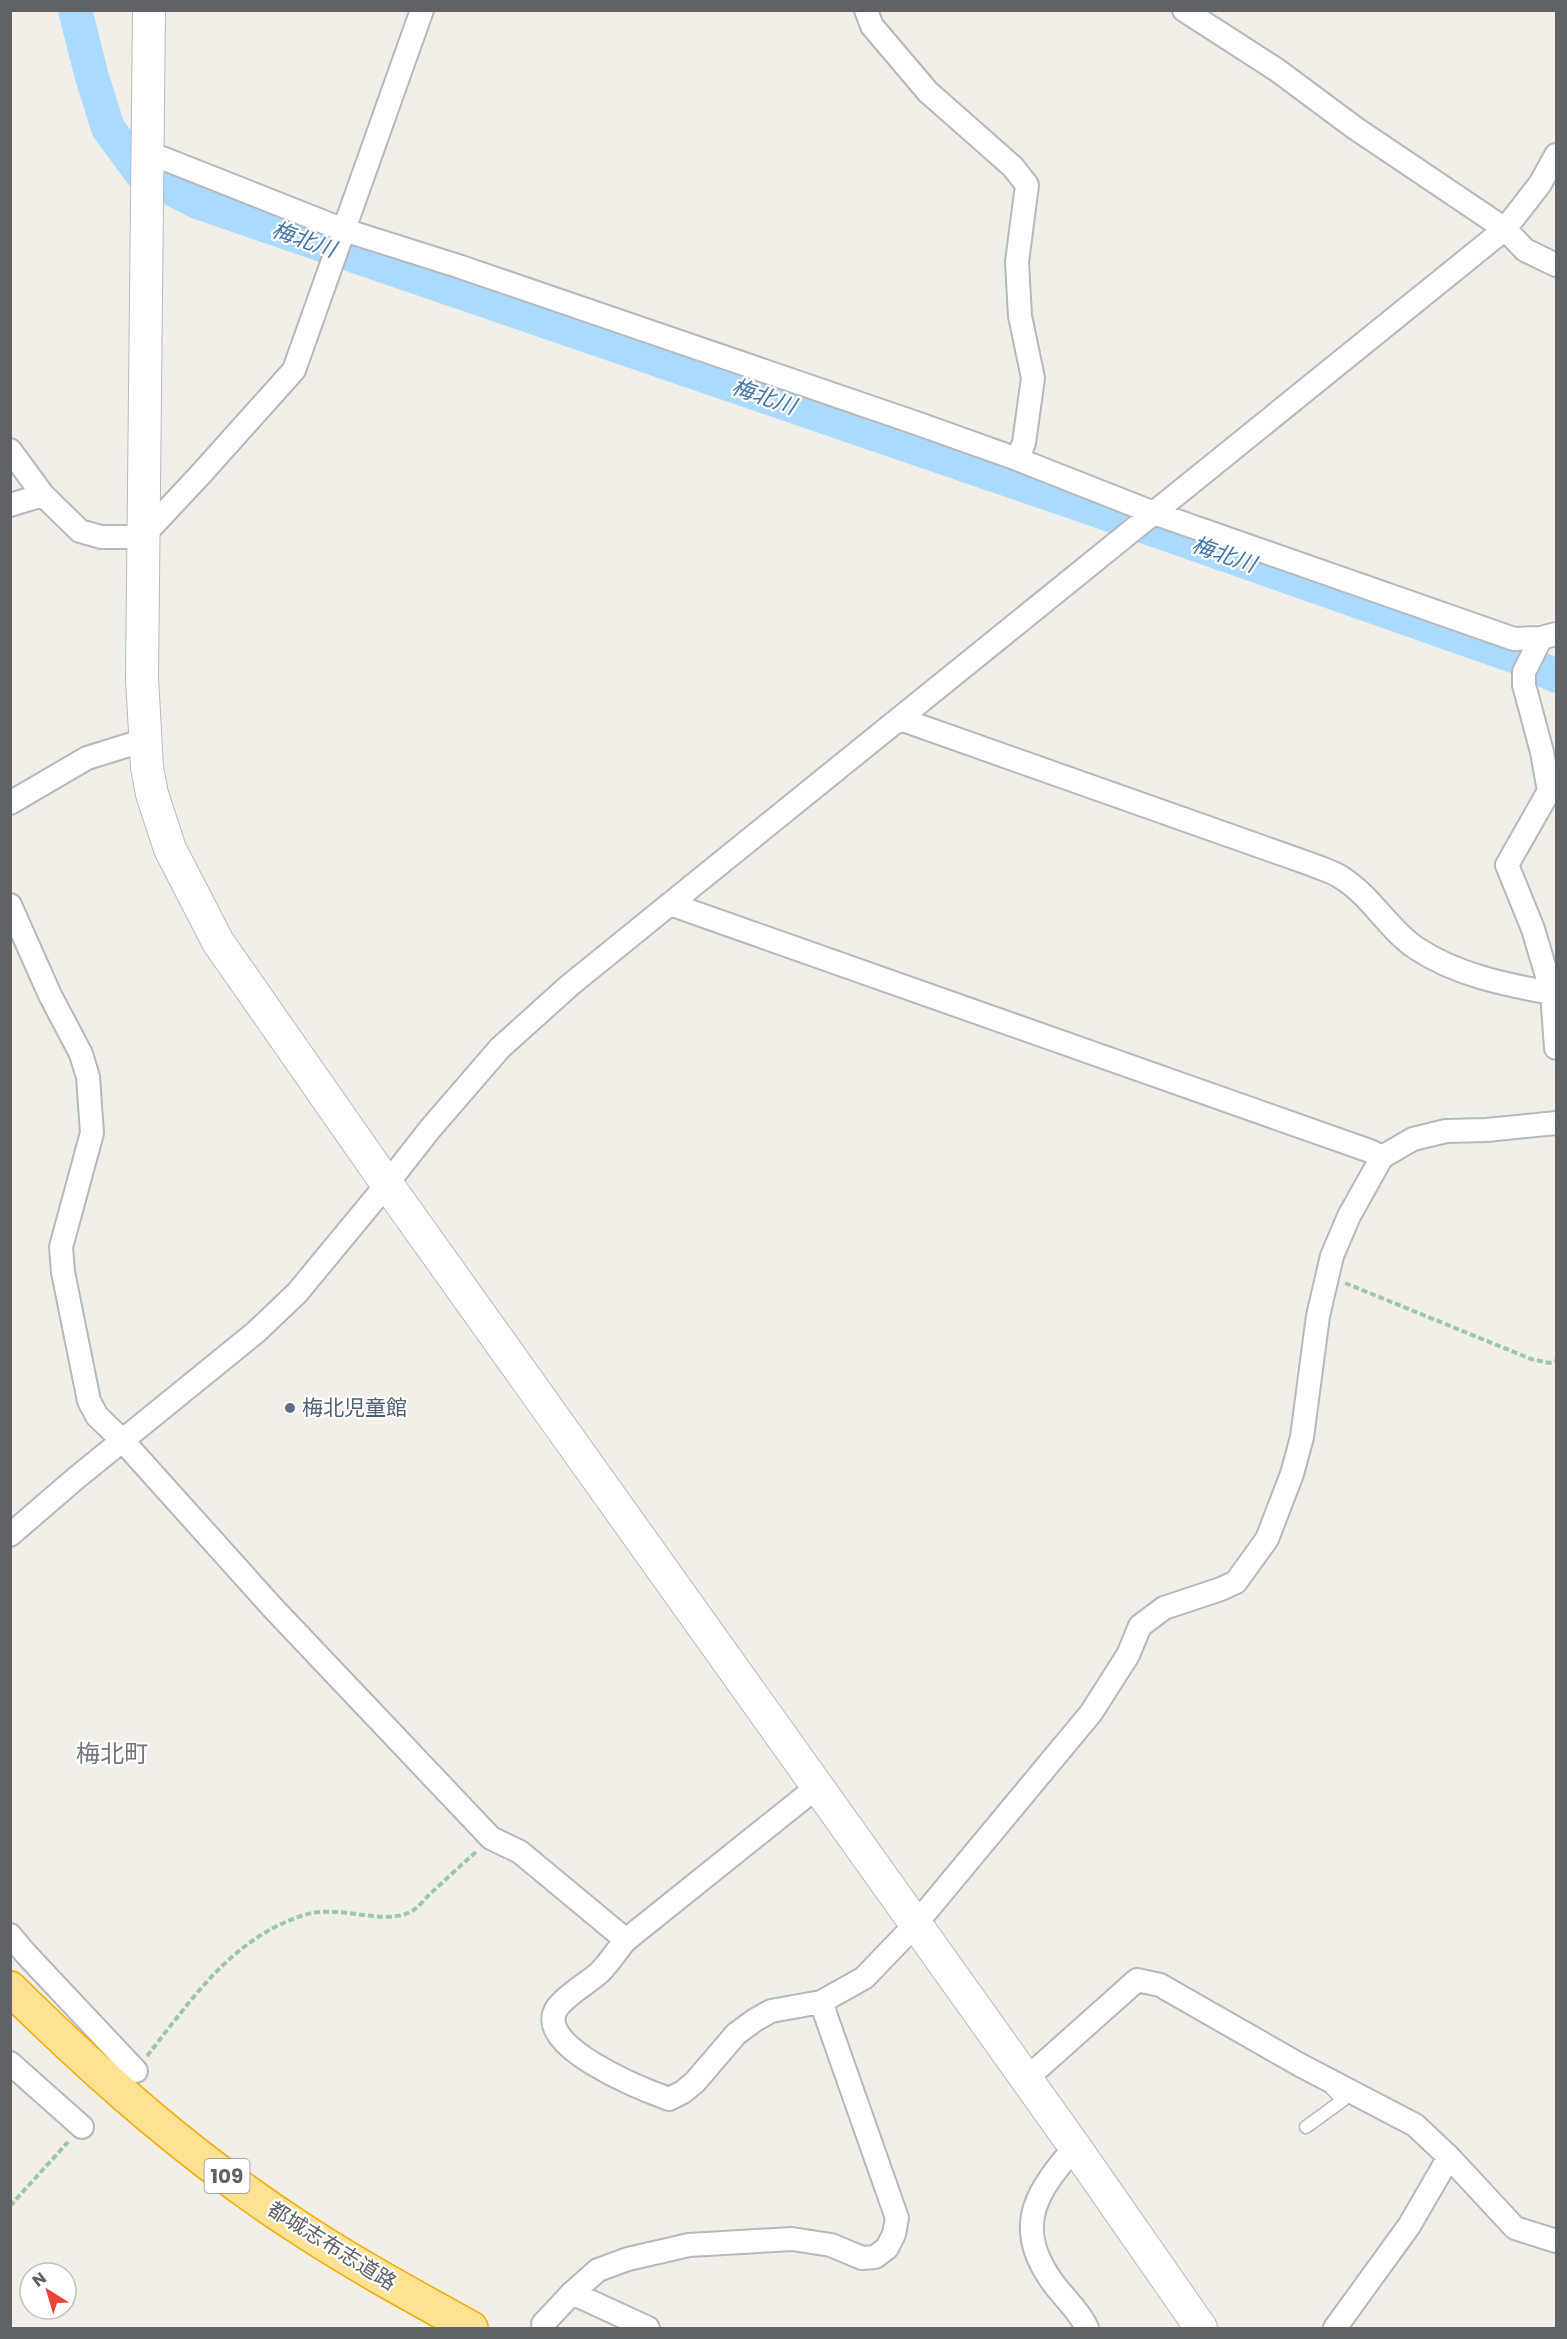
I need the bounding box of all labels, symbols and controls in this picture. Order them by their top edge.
water label: 梅北川 [268,214,342,266]
water label: 梅北川 [728,371,802,423]
water label: 梅北川 [1188,529,1262,581]
place label: 梅北児童館 [302,1393,407,1422]
marker: 梅北児童館 [283,1401,297,1415]
district label: 梅北町 [76,1737,148,1770]
road number: 109 [204,2159,250,2193]
street label: 都城志布志道路 [262,2194,402,2297]
north arrow [18,2261,78,2321]
text: N [28,2267,51,2292]

